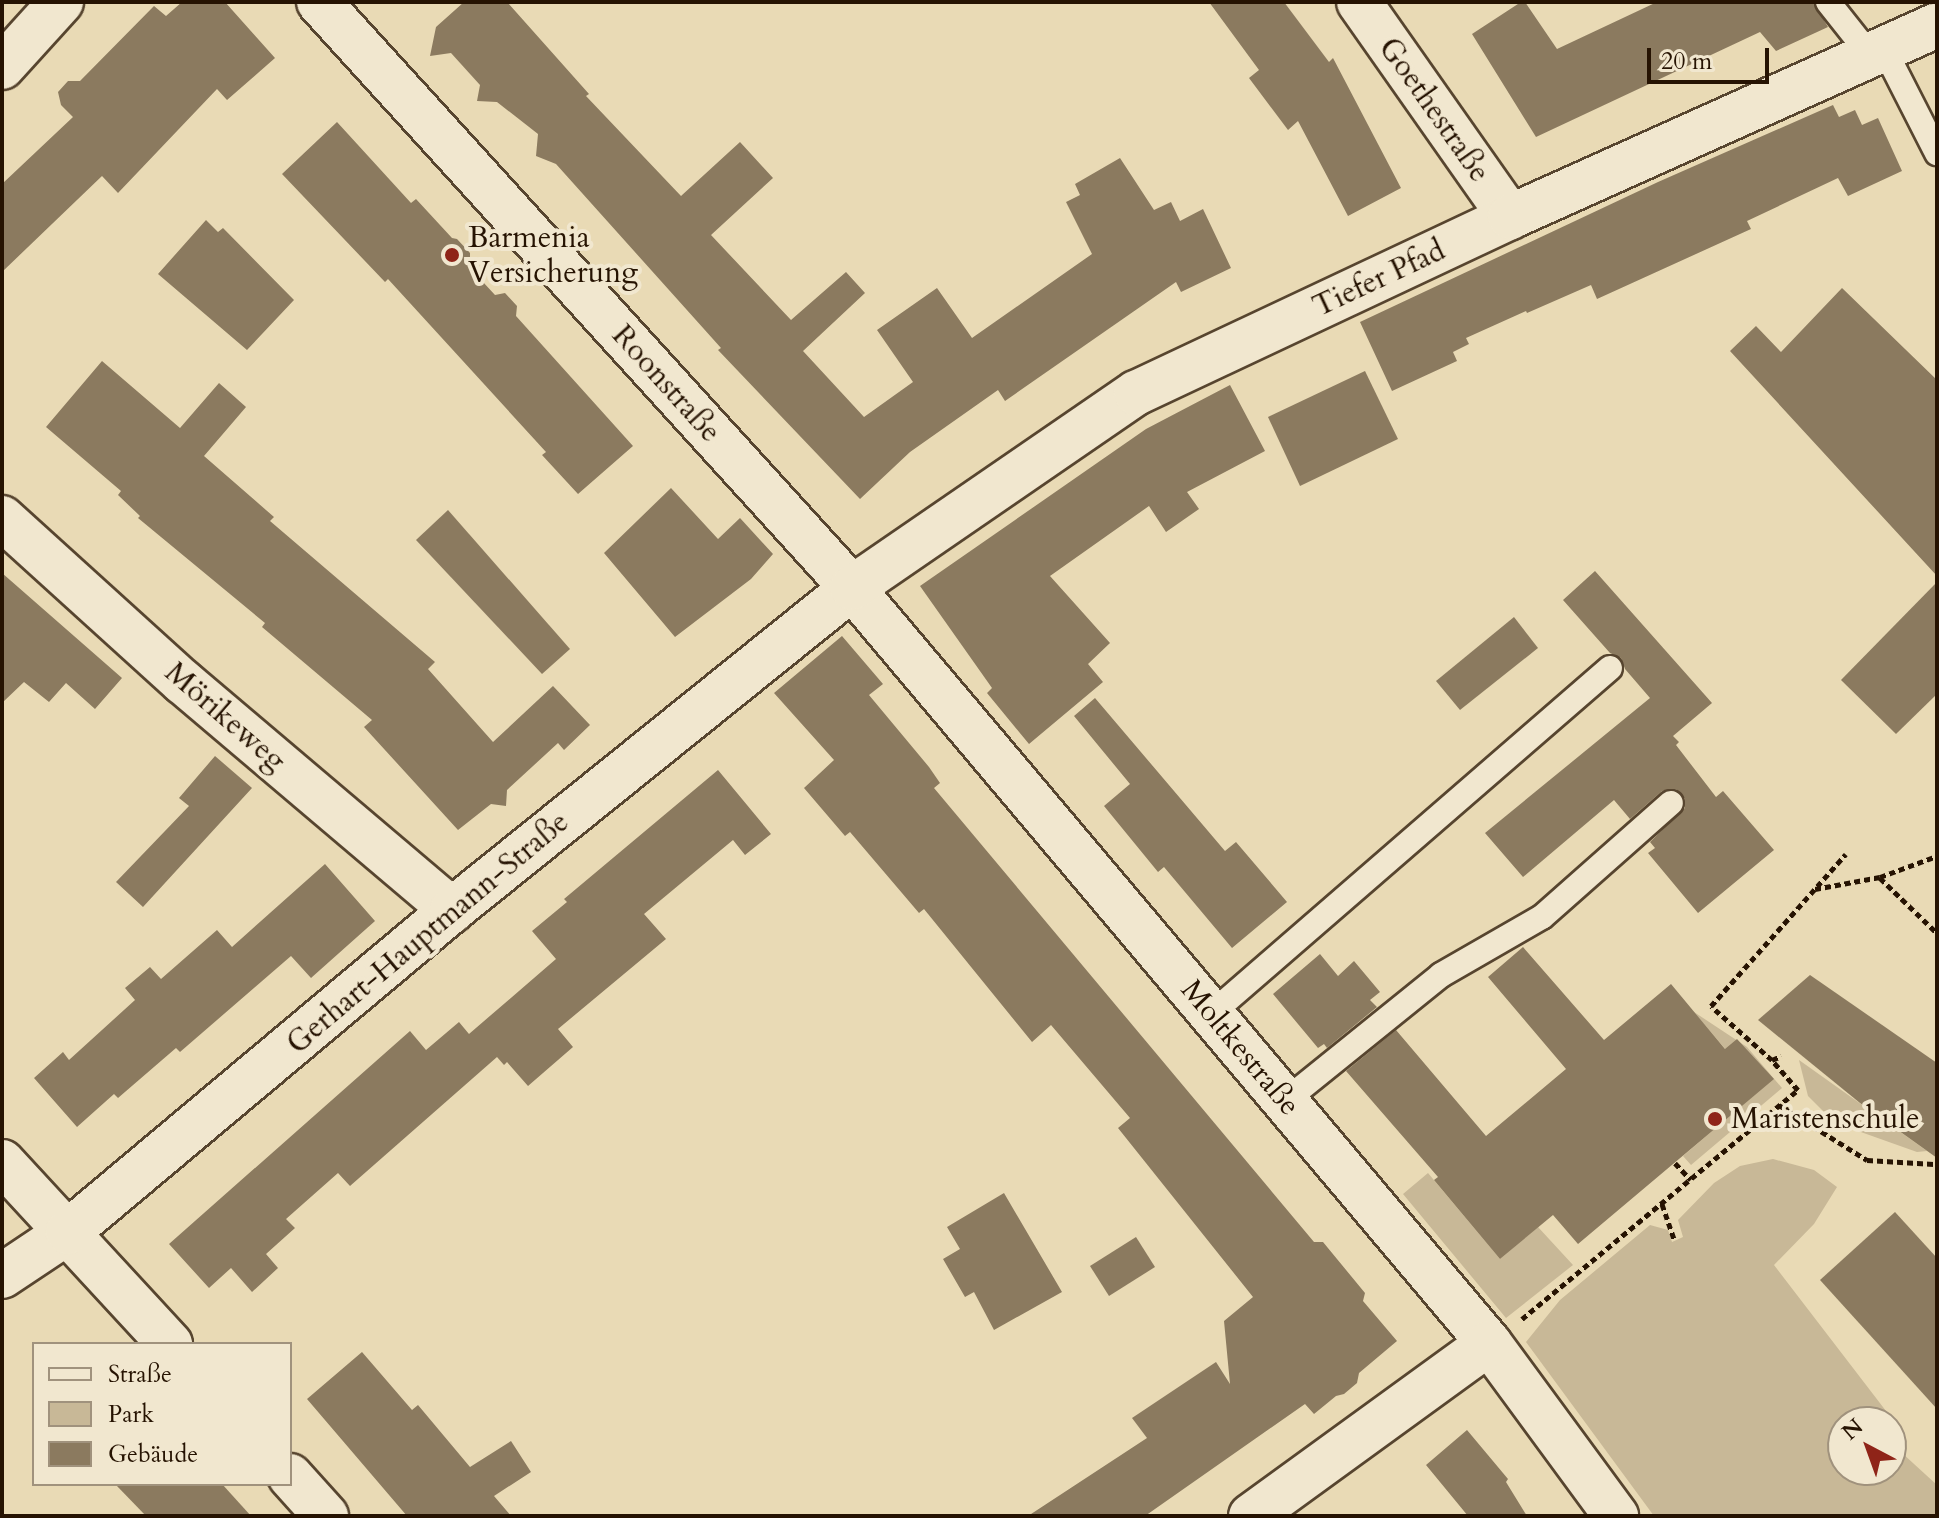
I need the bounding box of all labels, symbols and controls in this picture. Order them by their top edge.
street label: Goethestraße [1371,31,1497,189]
scale bar [1651,32,1773,82]
text: 20 m [1661,45,1712,78]
place label: Barmenia Versicherung [468,220,638,290]
street label: Tiefer Pfad [1307,233,1451,325]
marker: Barmenia Versicherung [443,246,461,264]
street label: Roonstraße [604,318,728,450]
street label: Mörikeweg [157,655,293,779]
street label: Gerhart-Hauptmann-Straße [280,804,576,1062]
street label: Moltkestraße [1173,973,1307,1123]
place label: Maristenschule [1731,1101,1920,1137]
marker: Maristenschule [1706,1110,1724,1128]
legend [32,1342,292,1486]
text: Straße [108,1358,172,1391]
text: Park [108,1398,154,1431]
north arrow [1827,1406,1907,1486]
text: N [1836,1412,1870,1447]
text: Gebäude [108,1438,198,1471]

